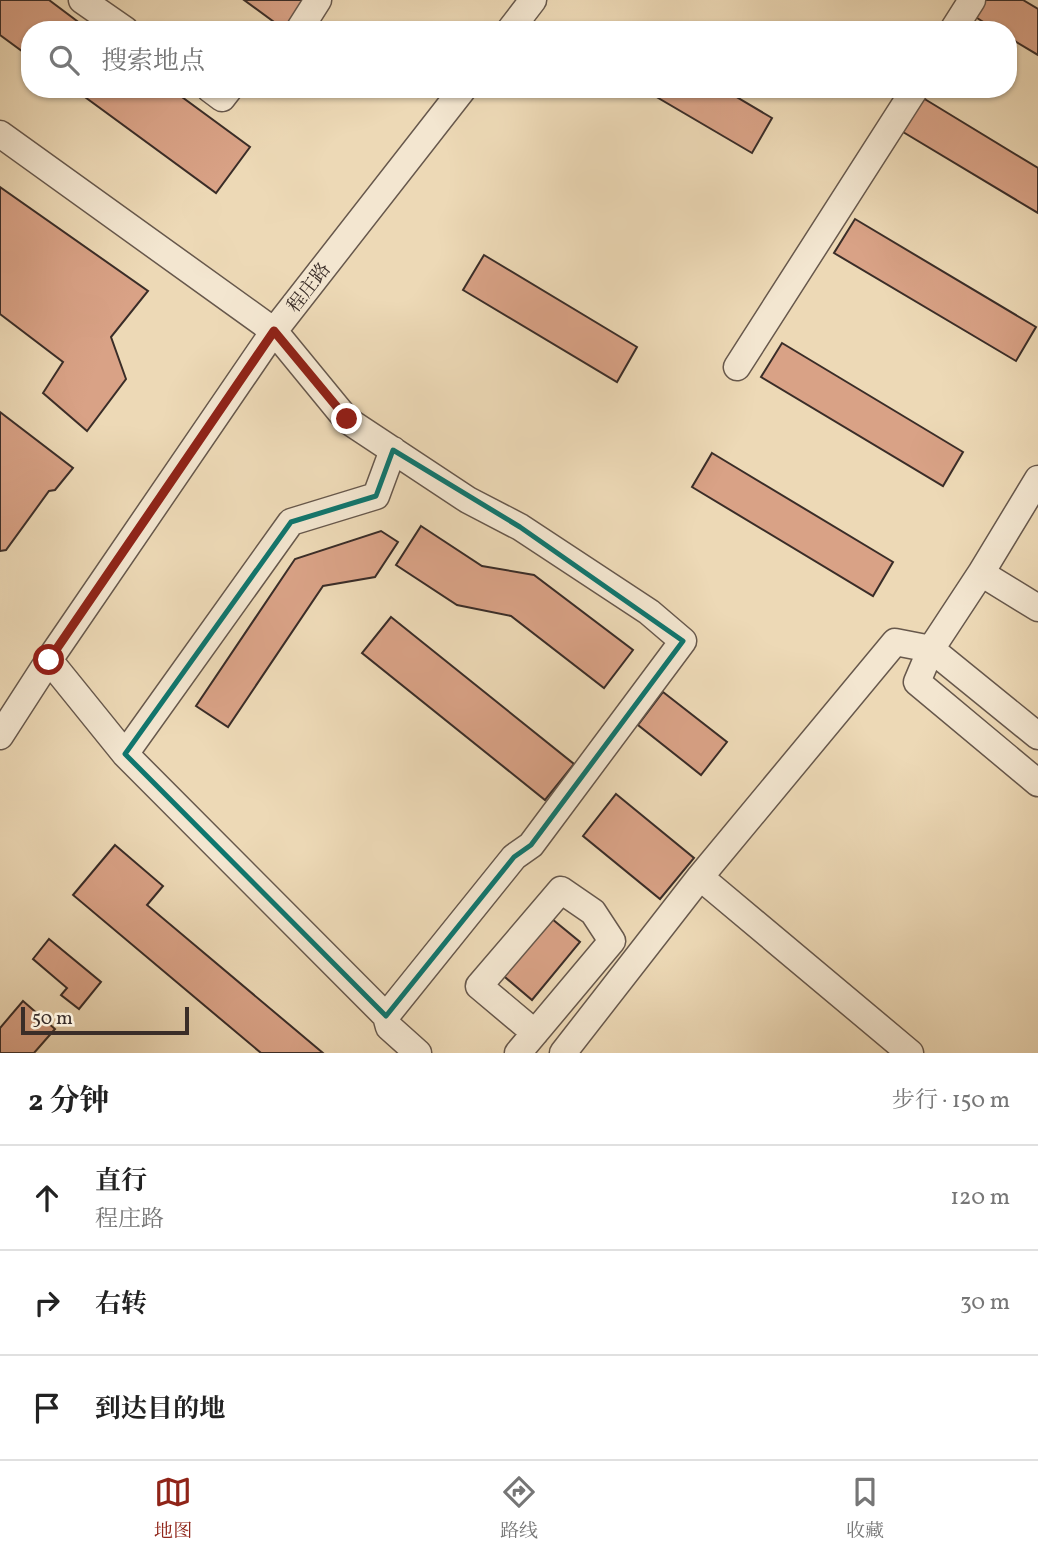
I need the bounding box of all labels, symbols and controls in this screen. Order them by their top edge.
search box [21,21,1017,98]
icon: search [45,41,83,79]
text: 搜索地点 [101,44,205,80]
street label: 程庄路 [282,258,337,319]
route end [331,403,362,434]
route start [33,644,64,675]
scale bar [21,1004,189,1036]
text: 50 m [32,1006,73,1032]
text: 2 分钟 [28,1081,110,1123]
text: 步行 · 150 m [892,1085,1010,1117]
text: 直行 [95,1164,147,1200]
icon: ahead [28,1179,66,1217]
text: 120 m [950,1182,1010,1214]
text: 程庄路 [95,1204,164,1236]
icon: right [28,1284,66,1322]
text: 右转 [95,1287,147,1323]
text: 30 m [960,1287,1010,1319]
icon: arrive [28,1389,66,1427]
text: 到达目的地 [95,1392,225,1428]
tab: 地图 [154,1473,192,1545]
tab: 路线 [500,1473,538,1545]
tab: 收藏 [846,1473,884,1545]

